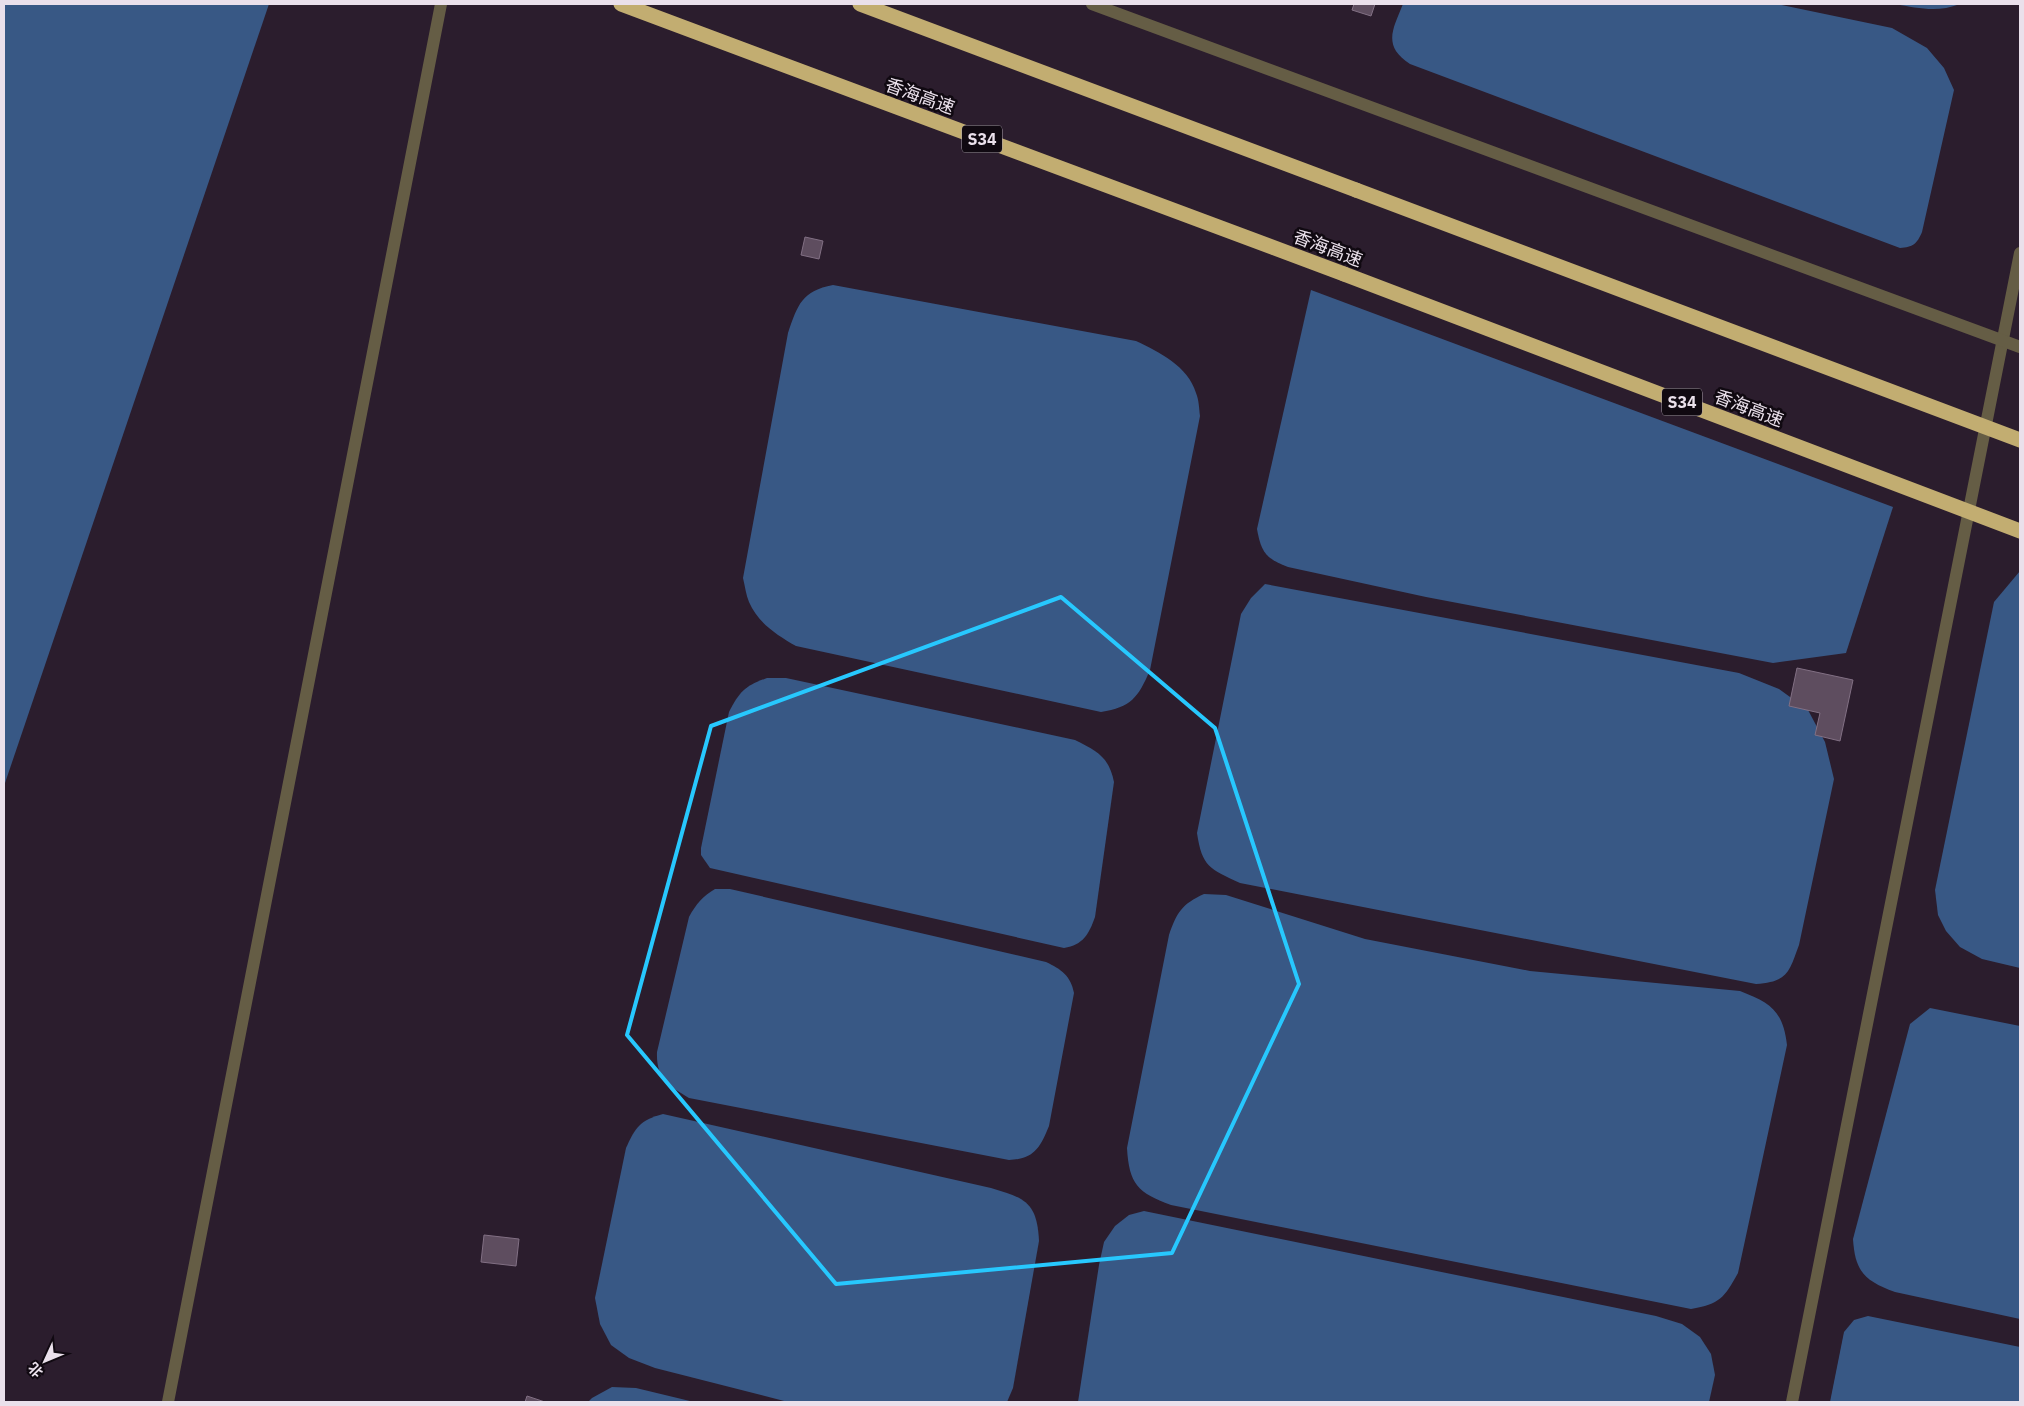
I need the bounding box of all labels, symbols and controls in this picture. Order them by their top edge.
street label: 香海高速 [882,73,958,119]
road number: S34 [962,126,1002,152]
street label: 香海高速 [1290,224,1366,272]
street label: 香海高速 [1711,384,1787,432]
road number: S34 [1662,388,1702,416]
north arrow [20,1336,70,1386]
text: 北 [24,1359,47,1381]

